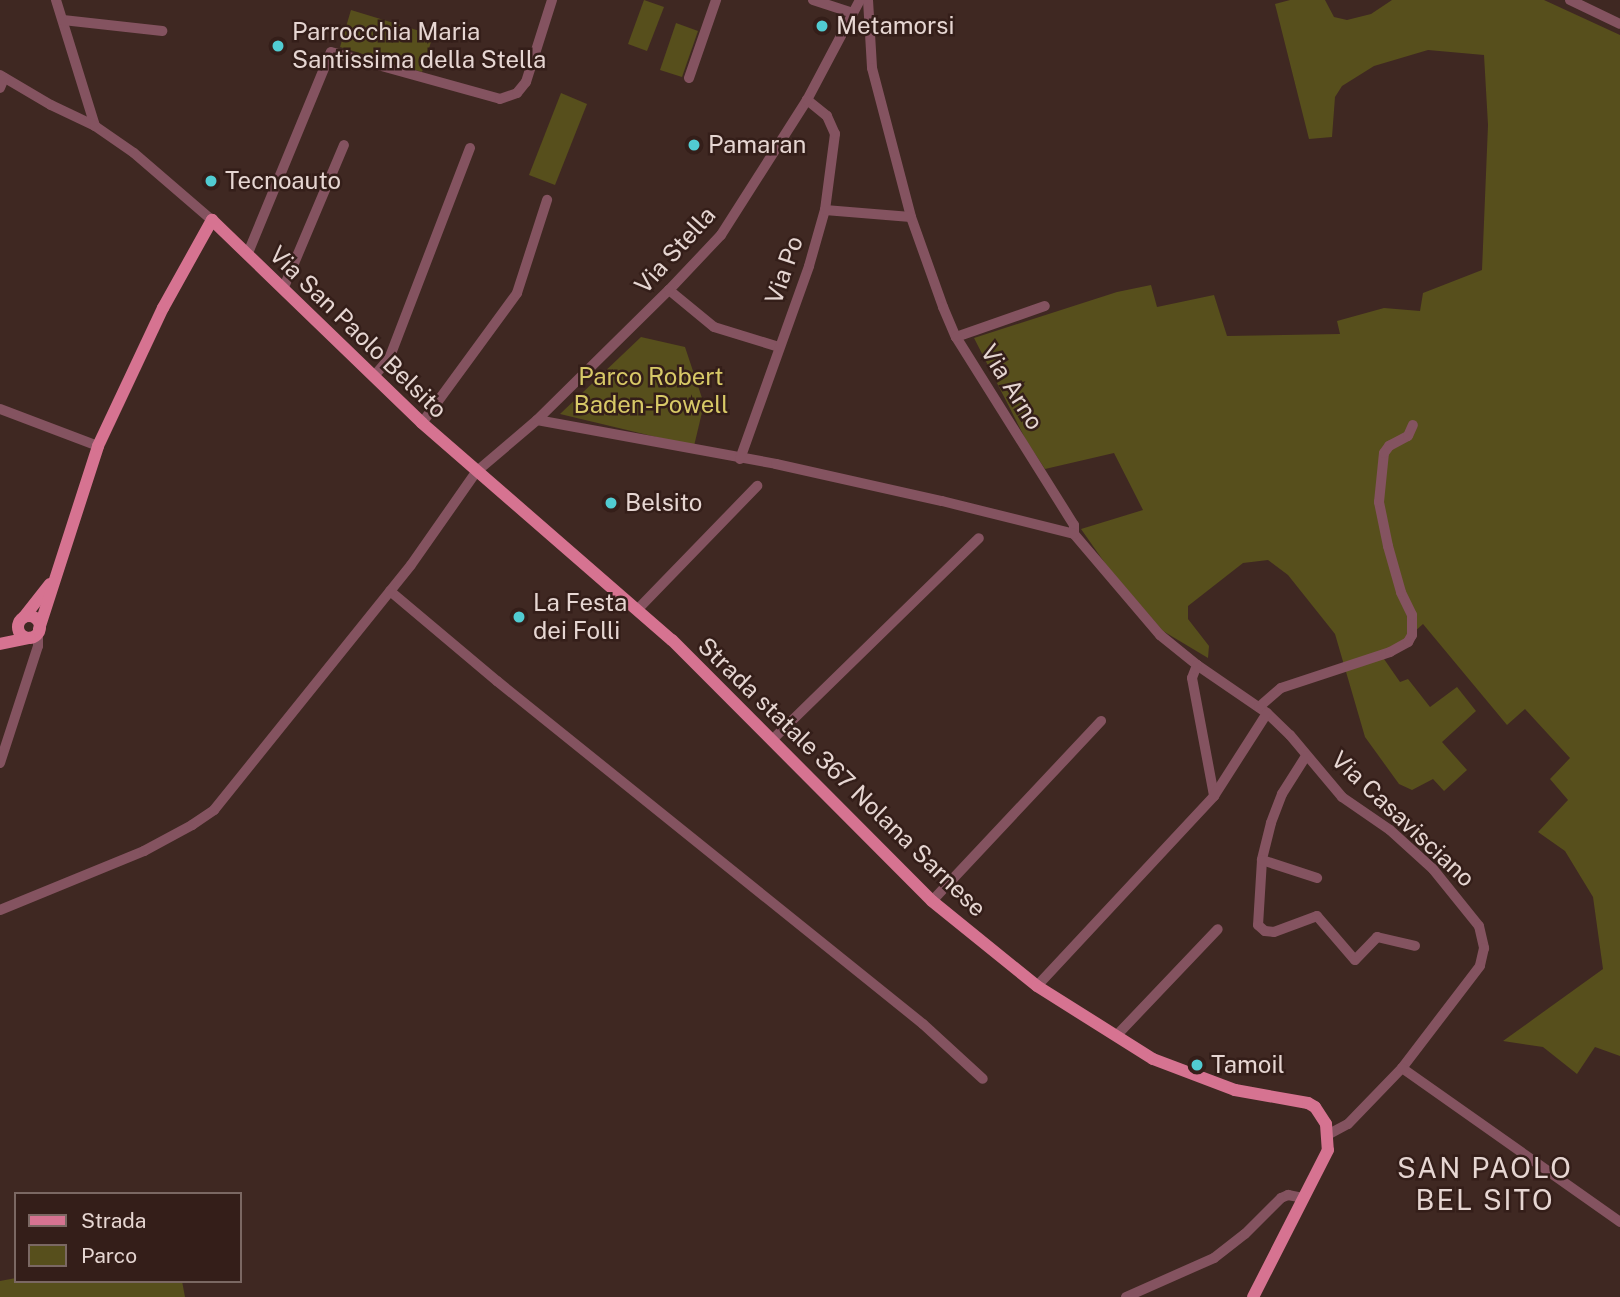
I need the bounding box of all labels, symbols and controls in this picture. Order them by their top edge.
place label: Metamorsi [836,12,954,40]
place label: Parrocchia Maria Santissima della Stella [292,18,547,74]
marker: Metamorsi [814,18,830,34]
marker: Parrocchia Maria Santissima della Stella [270,38,286,54]
place label: Pamaran [708,131,806,159]
marker: Pamaran [686,137,702,153]
place label: Tecnoauto [225,167,341,195]
marker: Tecnoauto [203,173,219,189]
street label: Via Stella [629,201,721,299]
street label: Via Po [759,232,809,308]
street label: Via San Paolo Belsito [263,240,453,424]
street label: Via Arno [975,339,1049,435]
park label: Parco Robert Baden-Powell [574,363,728,419]
place label: Belsito [625,489,702,517]
marker: Belsito [603,495,619,511]
place label: La Festa dei Folli [533,589,627,645]
marker: La Festa dei Folli [511,609,527,625]
street label: Strada statale 367 Nolana Sarnese [692,631,992,923]
street label: Via Casavisciano [1325,745,1481,893]
place label: Tamoil [1211,1051,1285,1079]
marker: Tamoil [1189,1057,1205,1073]
district label: SAN PAOLO BEL SITO [1398,1151,1572,1217]
legend [14,1192,242,1283]
text: Strada [81,1208,146,1233]
text: Parco [81,1243,137,1268]

